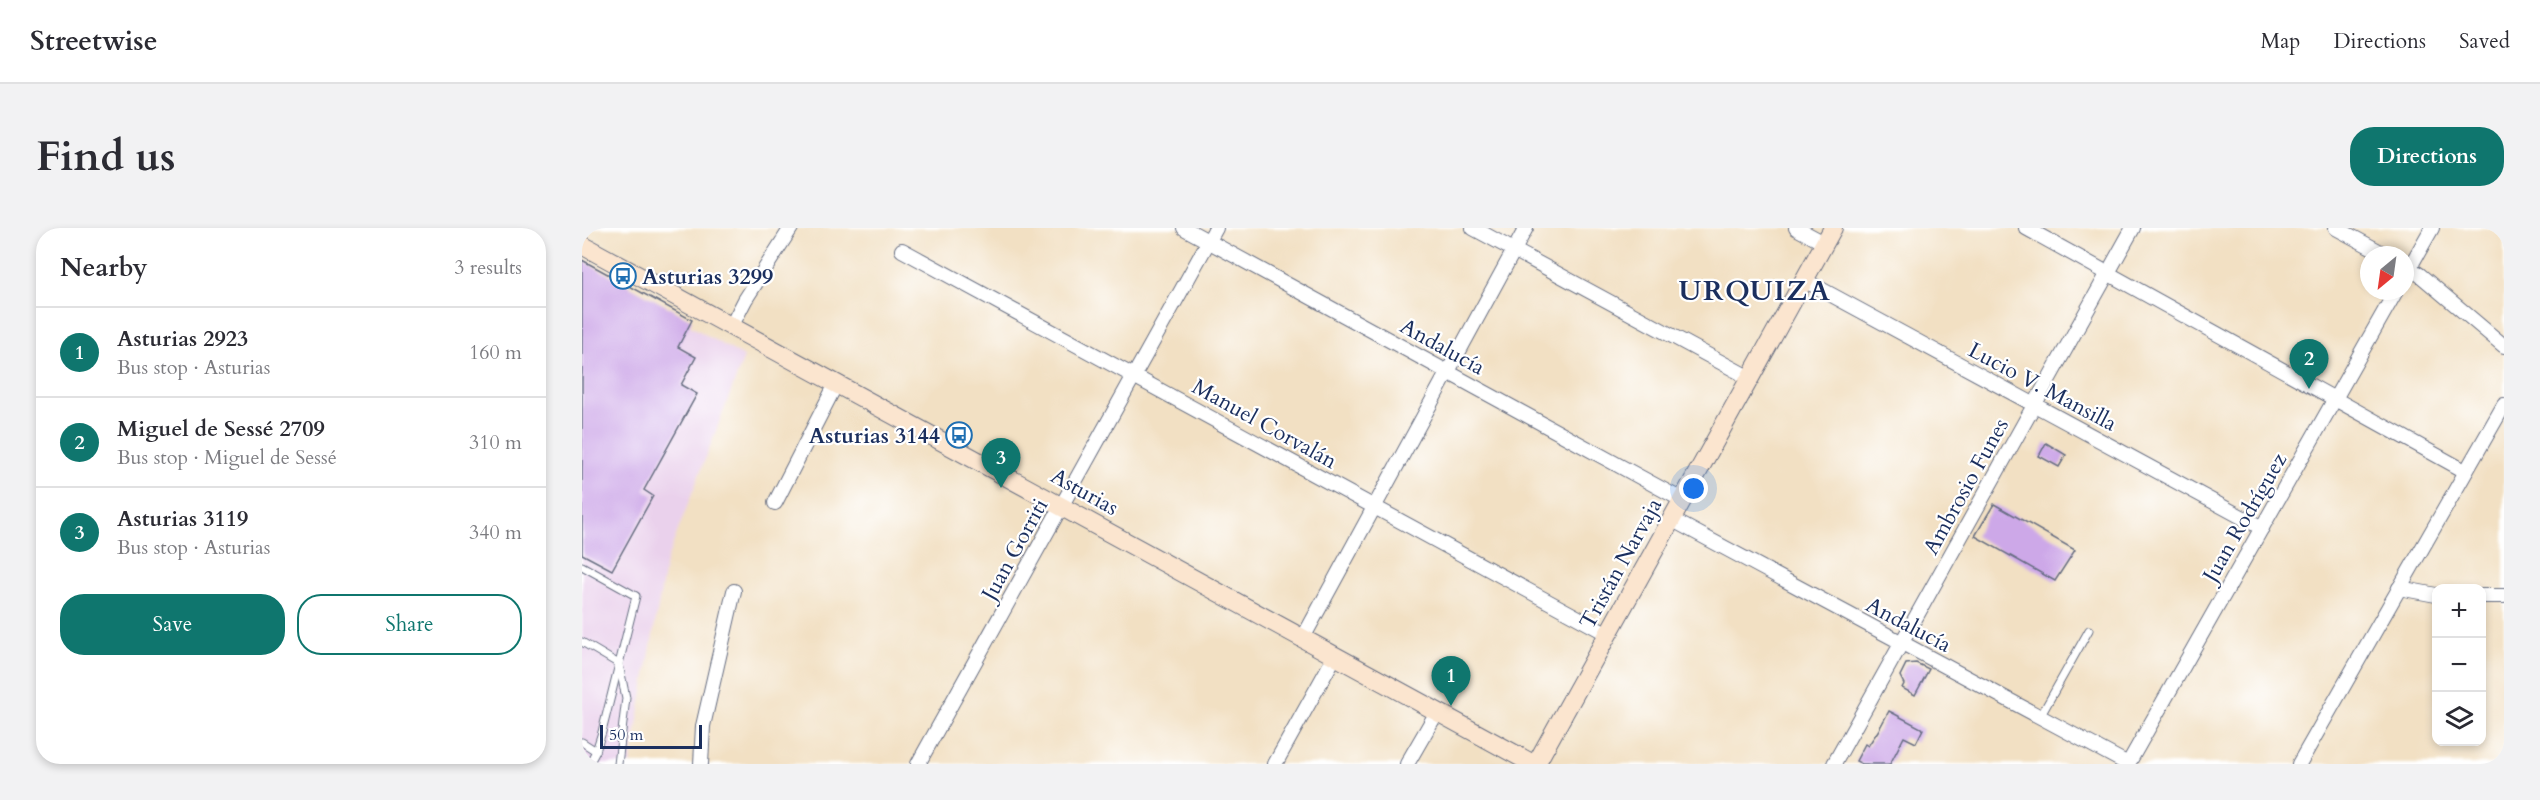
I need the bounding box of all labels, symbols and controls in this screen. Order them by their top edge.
text: Streetwise [30,22,158,60]
text: Map [2260,27,2300,56]
text: Directions [2333,27,2426,56]
text: Saved [2459,27,2510,56]
button: Directions [2350,127,2504,186]
text: Find us [36,128,176,185]
north arrow [2360,246,2414,300]
text: Nearby [60,250,148,285]
text: 3 results [454,254,522,281]
bus stop icon: Asturias 3299 [608,261,638,291]
place label: Asturias 3299 [642,262,773,292]
district label: URQUIZA [1679,272,1831,310]
street label: Andalucía [1395,311,1491,383]
text: Asturias 2923 [117,324,248,354]
street label: Lucio V. Mansilla [1963,335,2122,439]
text: 1 [74,339,85,366]
text: 160 m [469,339,522,366]
pin: 2 [2290,340,2328,389]
text: Bus stop · Asturias [117,354,270,381]
street label: Manuel Corvalán [1187,372,1343,476]
street label: Ambrosio Funes [1916,413,2016,560]
text: Miguel de Sessé 2709 [117,414,325,444]
bus stop icon: Asturias 3144 [944,420,974,450]
place label: Asturias 3144 [809,421,940,451]
text: 2 [74,429,85,456]
text: 310 m [469,429,522,456]
pin: 3 [982,438,1020,488]
text: Bus stop · Miguel de Sessé [117,444,337,471]
street label: Juan Rodríguez [2194,447,2294,590]
street label: Asturias [1045,461,1124,523]
your location [1679,474,1708,503]
street label: Tristán Narvaja [1573,492,1669,634]
street label: Juan Gorriti [973,493,1055,608]
text: Asturias 3119 [117,504,248,534]
text: 3 [74,519,85,546]
text: 340 m [469,519,522,546]
text: Bus stop · Asturias [117,534,270,561]
map controls [2432,584,2486,746]
button: + [2432,584,2486,638]
street label: Andalucía [1861,590,1957,660]
button: Save [60,594,285,655]
button: Share [297,594,522,655]
button: − [2432,638,2486,692]
pin: 1 [1432,656,1470,706]
button: layers [2432,692,2486,746]
scale bar [600,722,702,750]
text: 50 m [609,724,643,746]

